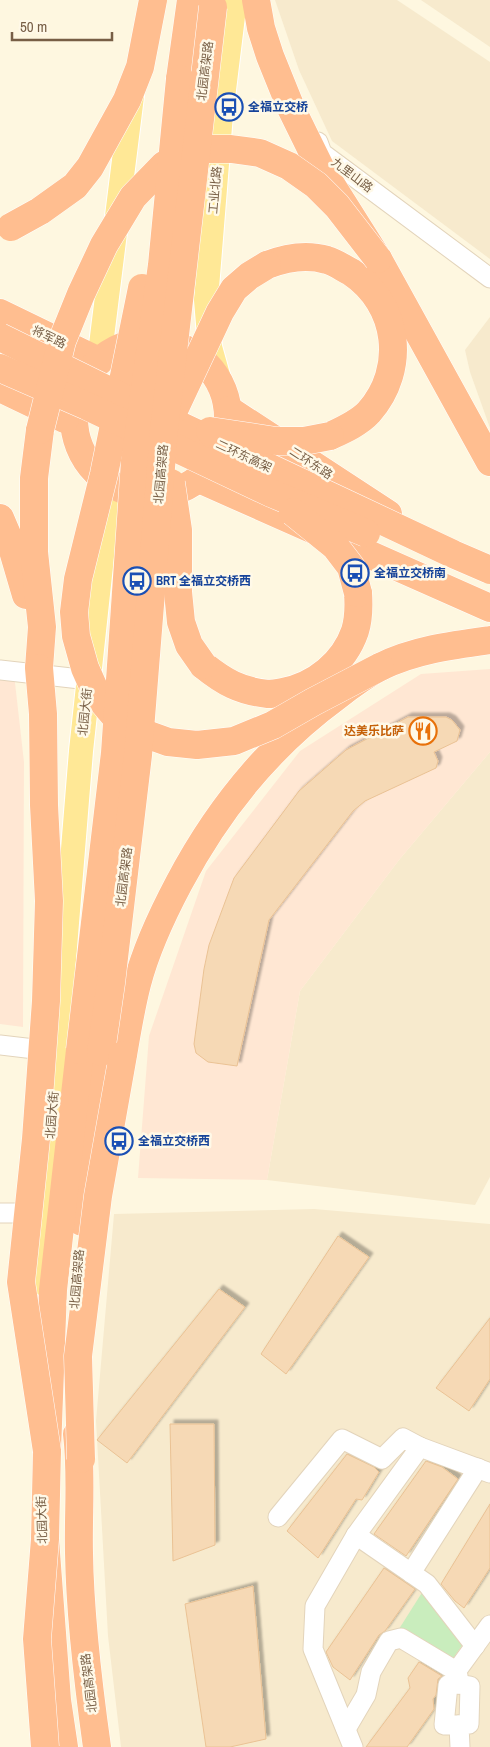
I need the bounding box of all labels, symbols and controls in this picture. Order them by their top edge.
scale bar [12,10,112,42]
text: 50 m [20,16,47,37]
street label: 北园高架路 [193,40,217,102]
bus stop icon: 全福立交桥 [214,92,244,122]
place label: 全福立交桥 [248,99,308,115]
street label: 九里山路 [328,154,376,196]
street label: 工业北路 [205,165,225,215]
street label: 将军路 [29,322,69,352]
street label: 二环东高架 [213,436,275,476]
street label: 北园高架路 [150,443,172,505]
street label: 二环东路 [287,443,335,483]
bus stop icon: 全福立交桥南 [340,558,370,588]
place label: 全福立交桥南 [374,565,446,581]
bus stop icon: BRT 全福立交桥西 [122,566,152,596]
place label: BRT 全福立交桥西 [156,573,251,589]
street label: 北园大街 [75,687,95,737]
restaurant icon: 达美乐比萨 [408,716,438,746]
place label: 达美乐比萨 [344,723,404,739]
street label: 北园高架路 [112,846,136,908]
street label: 北园大街 [42,1090,62,1140]
bus stop icon: 全福立交桥西 [104,1126,134,1156]
place label: 全福立交桥西 [138,1133,210,1149]
street label: 北园高架路 [66,1248,88,1310]
street label: 北园大街 [33,1496,51,1544]
street label: 北园高架路 [77,1652,101,1714]

